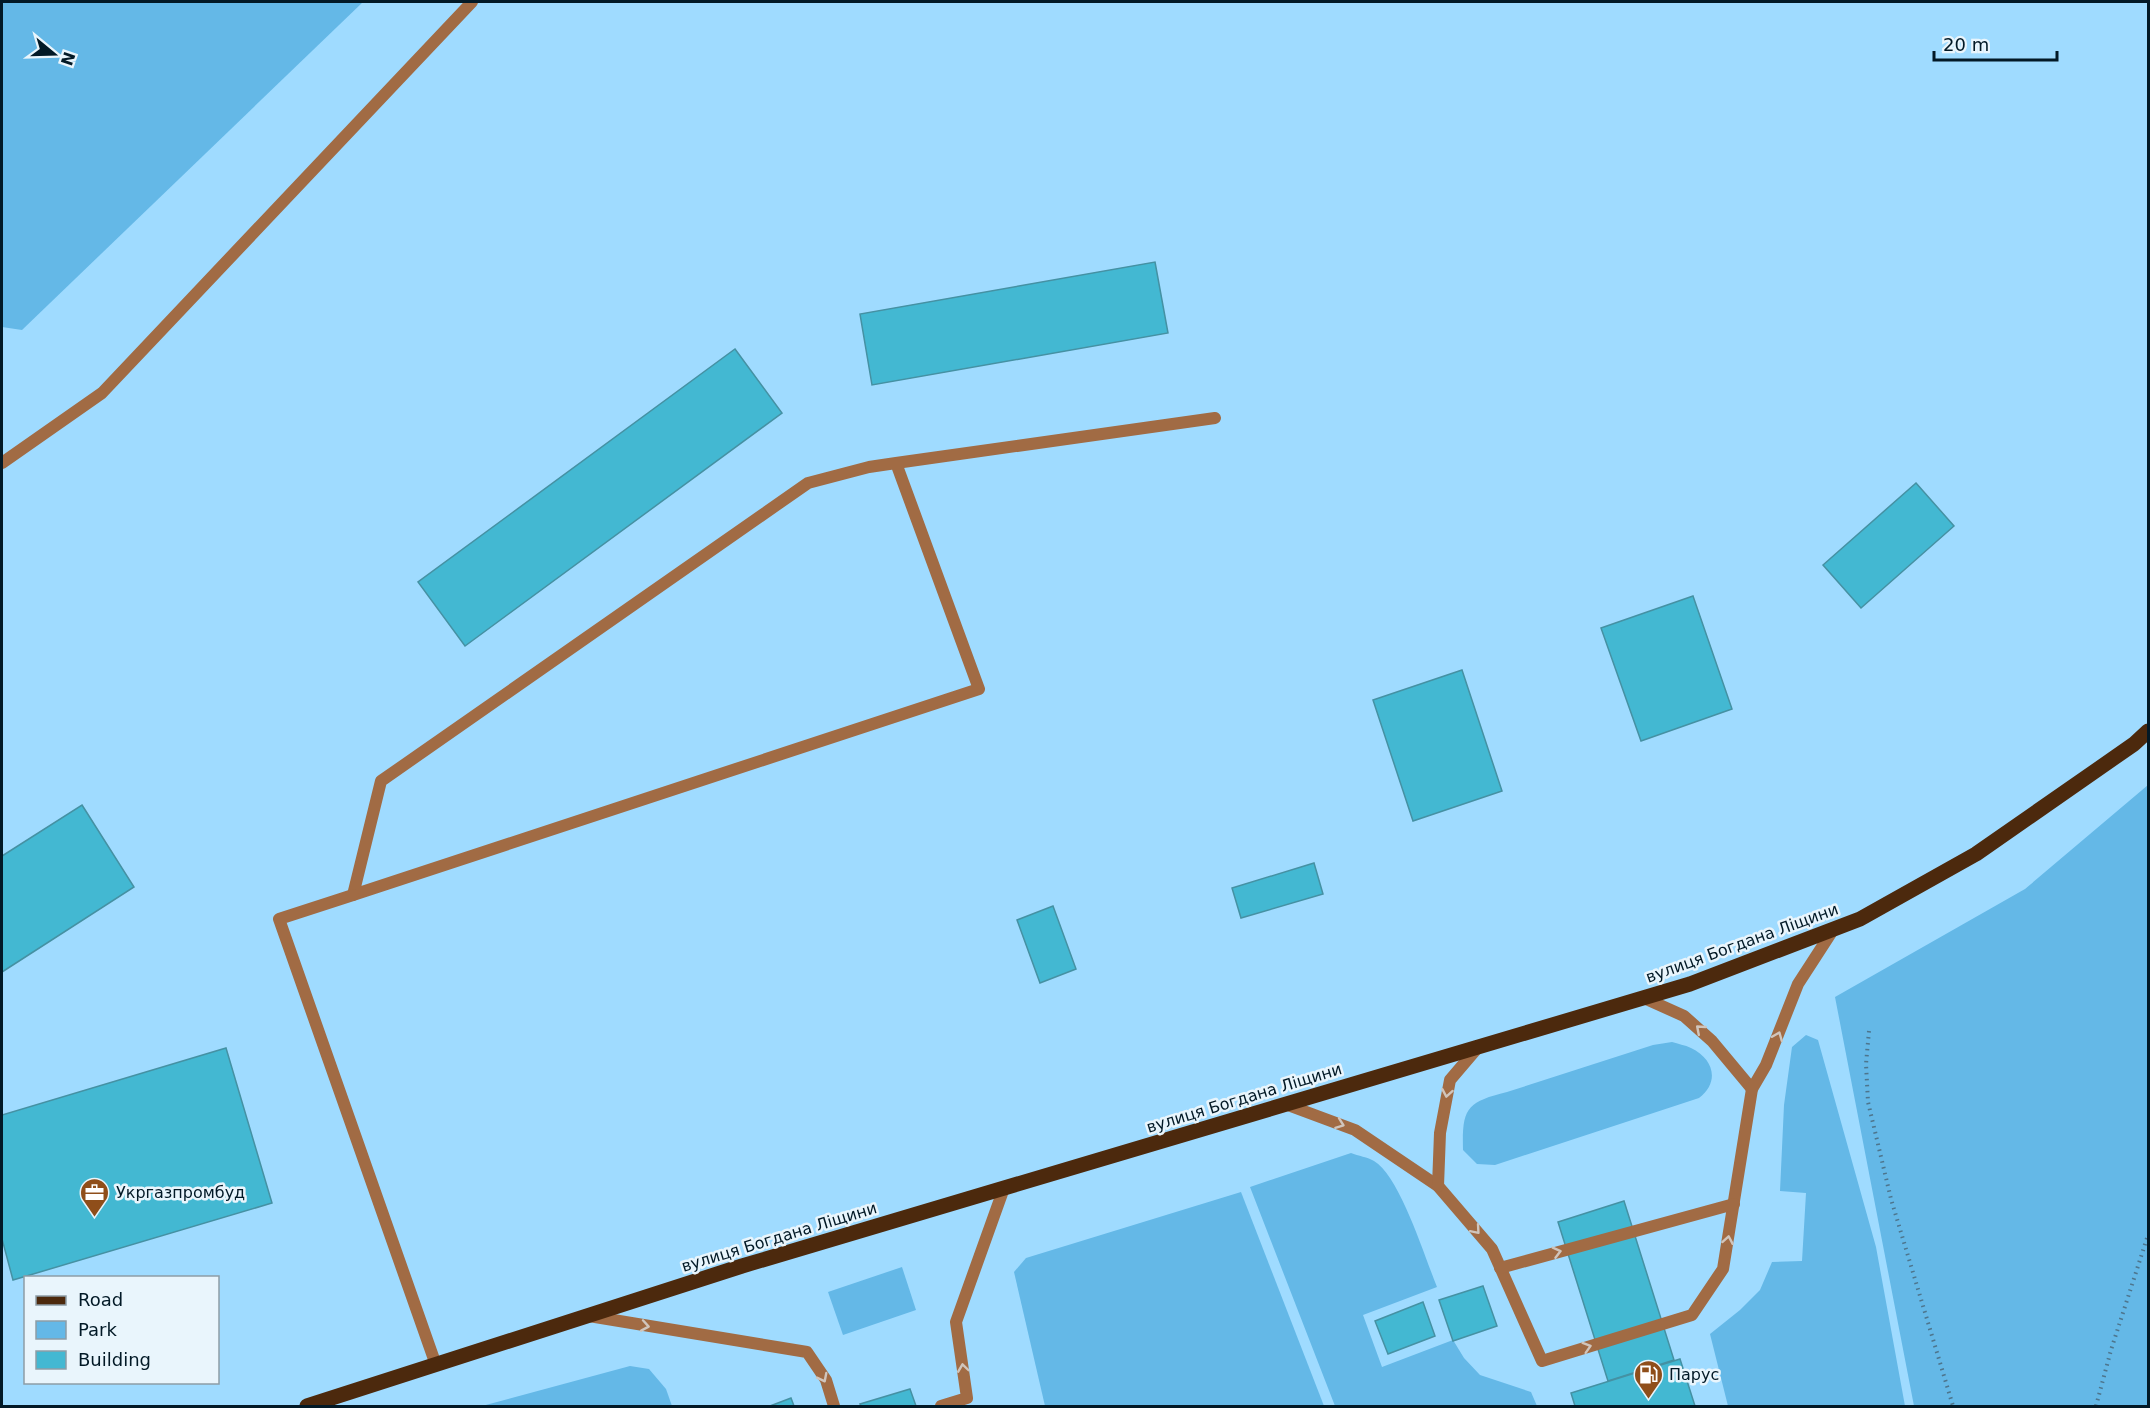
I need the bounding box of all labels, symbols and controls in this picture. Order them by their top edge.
north arrow [24,24,84,84]
scale bar [1934,24,2057,62]
text: 20 m [1943,34,1989,55]
text: N [57,49,79,68]
street label: вулиця Богдана Ліщини [1643,899,1841,987]
one-way arrow [1696,1025,1706,1036]
one-way arrow [1770,1031,1783,1042]
street label: вулиця Богдана Ліщини [1144,1059,1344,1137]
one-way arrow [1441,1088,1454,1098]
one-way arrow [1334,1116,1345,1129]
office icon: Укргазпромбуд [79,1176,111,1218]
place label: Укргазпромбуд [116,1183,245,1202]
street label: вулиця Богдана Ліщини [679,1198,879,1276]
one-way arrow [1469,1223,1480,1234]
one-way arrow [1721,1235,1734,1245]
one-way arrow [1552,1247,1562,1260]
legend [24,1276,219,1384]
text: Road [78,1289,123,1310]
text: Park [78,1319,117,1340]
one-way arrow [641,1319,650,1331]
one-way arrow [1581,1342,1592,1355]
text: Building [78,1349,151,1370]
fuel station icon: Парус [1632,1358,1664,1400]
one-way arrow [957,1363,969,1372]
place label: Парус [1669,1365,1719,1384]
one-way arrow [816,1372,828,1383]

